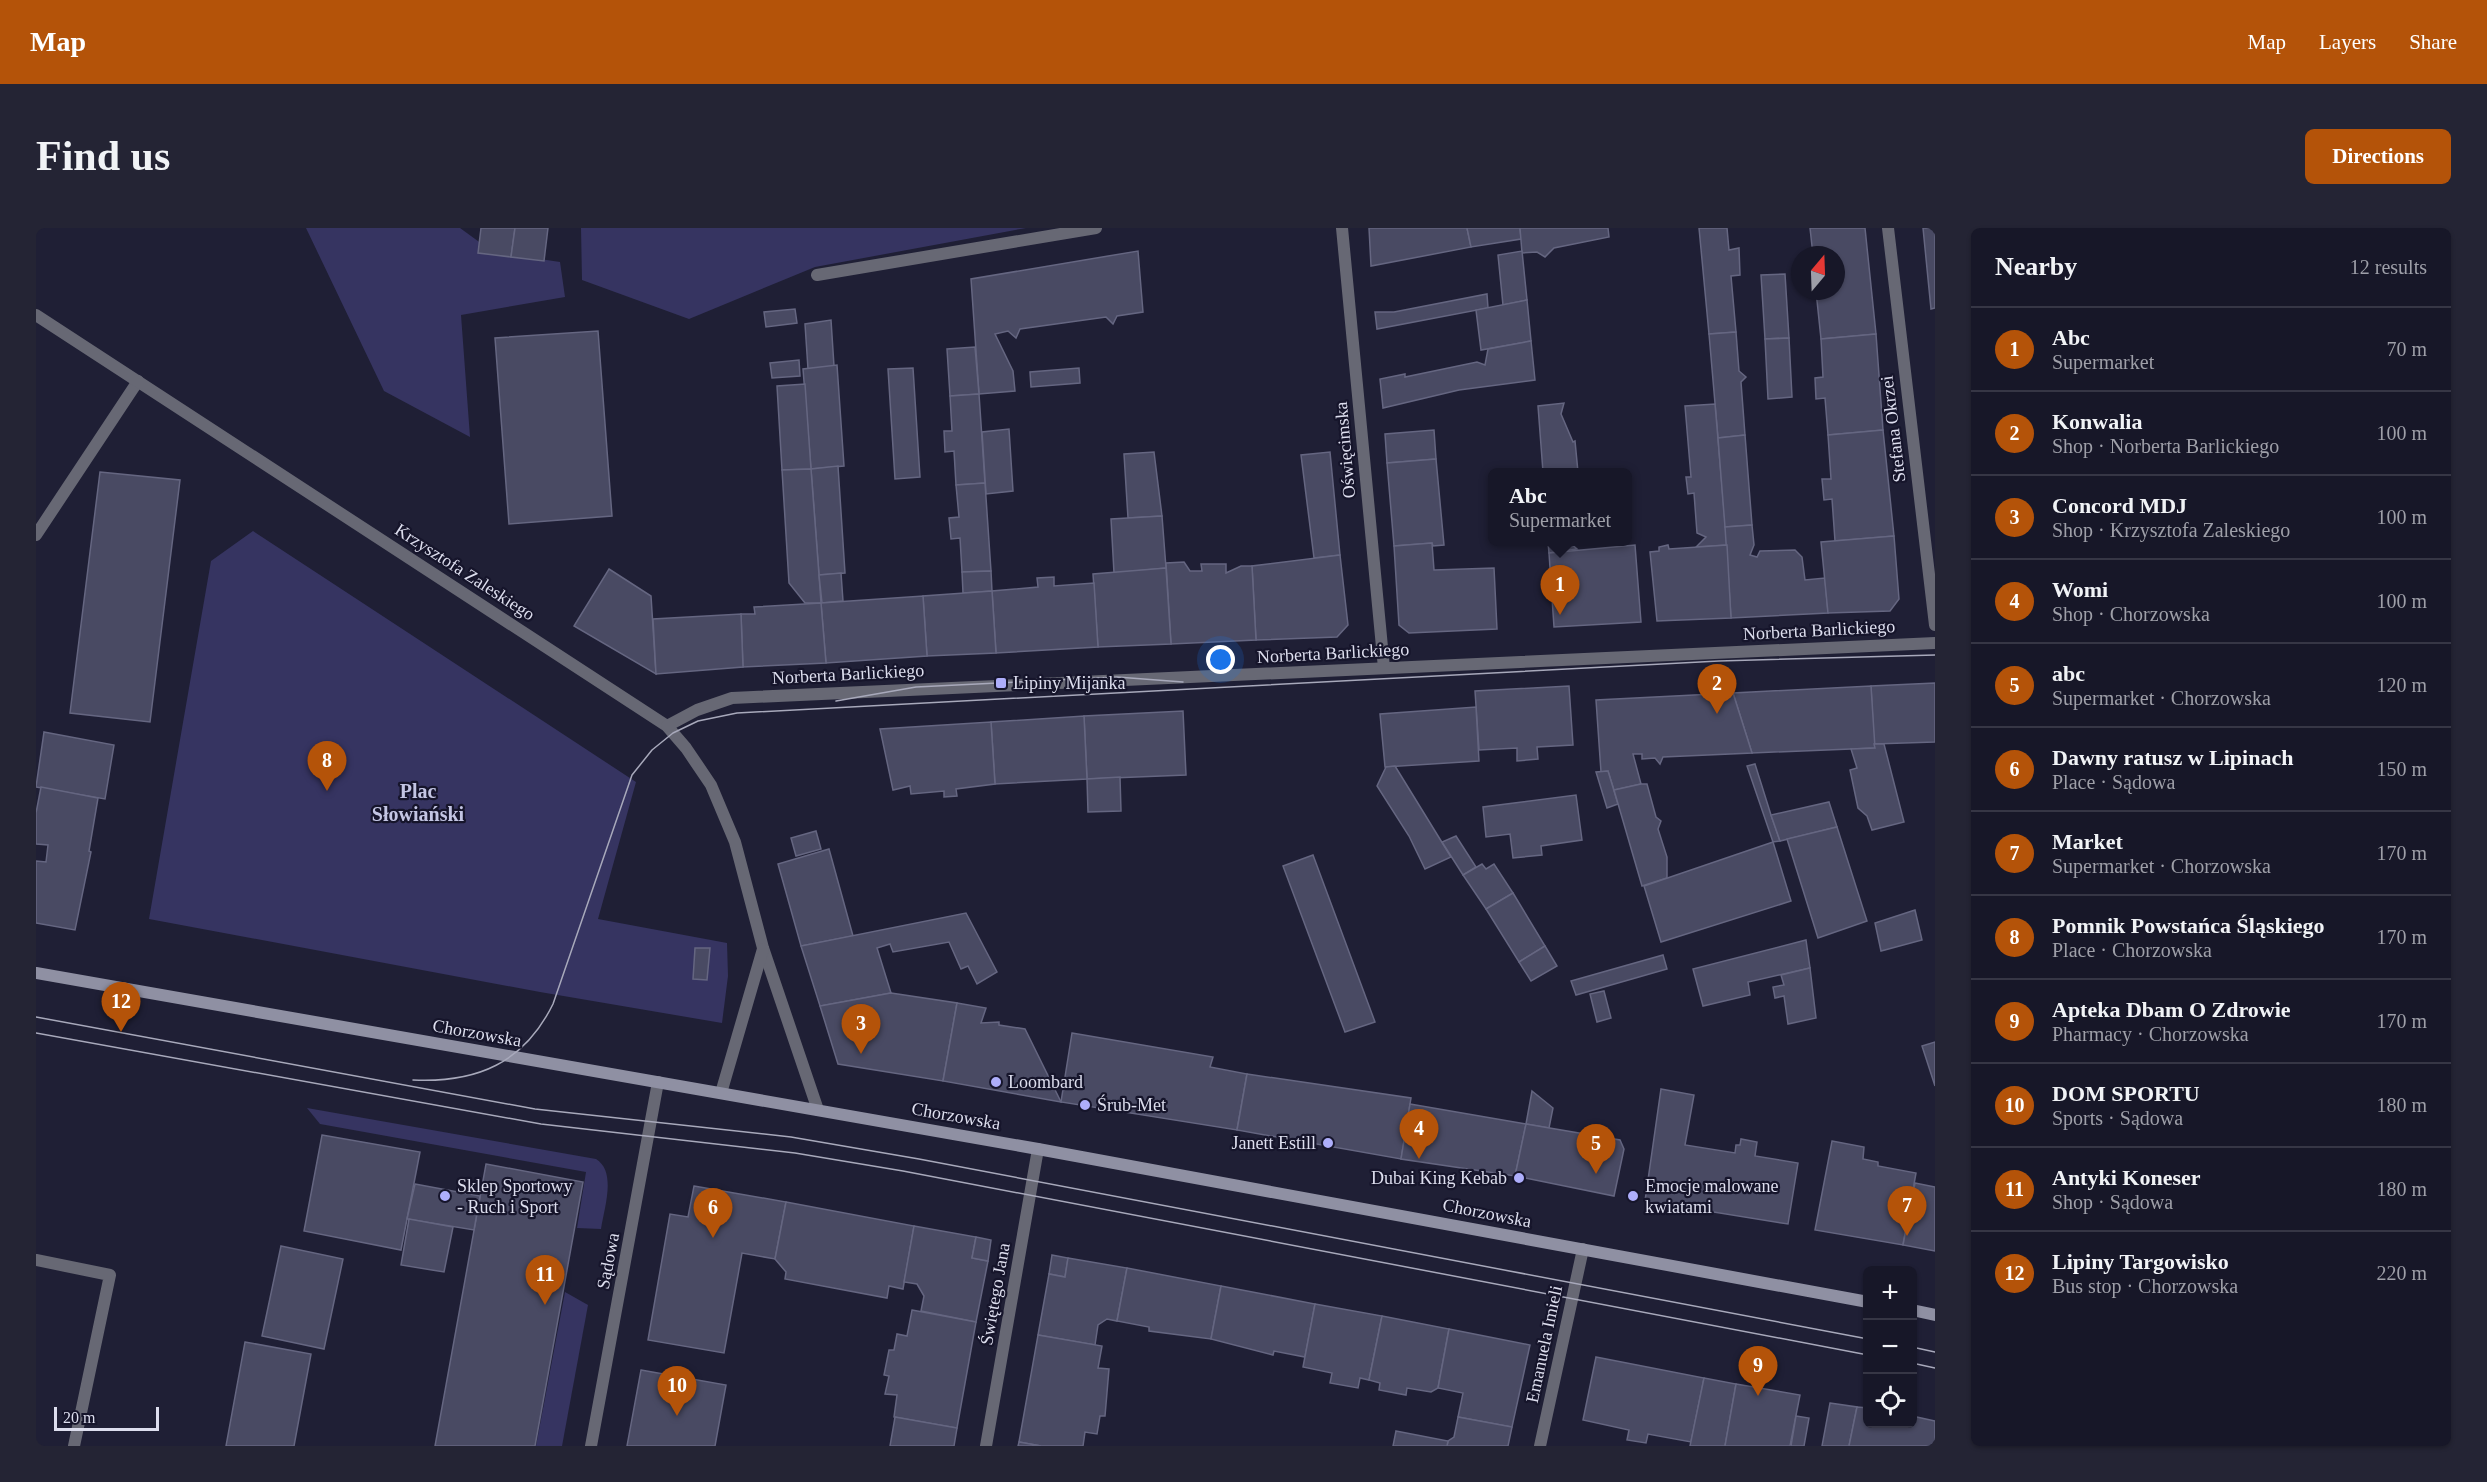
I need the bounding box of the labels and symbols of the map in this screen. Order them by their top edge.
north arrow [1791,246,1845,300]
street label: Stefana Okrzei [1877,374,1909,484]
street label: Oświęcimska [1331,401,1359,499]
street label: Krzysztofa Zaleskiego [391,519,539,625]
pin: 1 [1540,566,1580,615]
street label: Norberta Barlickiego [1742,616,1896,644]
street label: Norberta Barlickiego [1256,639,1410,667]
your location [1206,645,1235,674]
street label: Norberta Barlickiego [771,660,925,688]
pin: 2 [1698,664,1736,714]
place label: Lipiny Mijanka [1013,673,1125,693]
marker: Lipiny Mijanka [994,676,1008,690]
pin: 8 [308,742,346,791]
district label: Plac Słowiański [372,780,465,825]
pin: 12 [102,982,140,1032]
pin: 3 [842,1004,880,1054]
street label: Chorzowska [431,1015,523,1051]
place label: Loombard [1008,1072,1083,1092]
marker: Loombard [989,1075,1003,1089]
place label: Śrub-Met [1097,1094,1166,1115]
street label: Chorzowska [910,1098,1002,1134]
marker: Śrub-Met [1078,1098,1092,1112]
pin: 4 [1400,1110,1438,1159]
pin: 5 [1576,1124,1616,1174]
place label: Janett Estill [1232,1133,1316,1153]
marker: Janett Estill [1321,1136,1335,1150]
place label: Dubai King Kebab [1371,1168,1507,1188]
marker: Dubai King Kebab [1512,1171,1526,1185]
place label: Sklep Sportowy - Ruch i Sport [457,1176,573,1217]
place label: Emocje malowane kwiatami [1645,1176,1778,1217]
pin: 7 [1888,1186,1926,1236]
pin: 6 [694,1188,732,1238]
marker: Sklep Sportowy - Ruch i Sport [438,1189,452,1203]
marker: Emocje malowane kwiatami [1626,1189,1640,1203]
street label: Chorzowska [1441,1195,1533,1231]
street label: Sądowa [593,1231,623,1291]
street label: Świętego Jana [975,1241,1014,1347]
pin: 11 [526,1256,564,1305]
street label: Emanuela Imieli [1522,1283,1566,1405]
pin: 9 [1738,1346,1778,1396]
pin: 10 [658,1366,696,1416]
scale bar [54,1404,159,1432]

